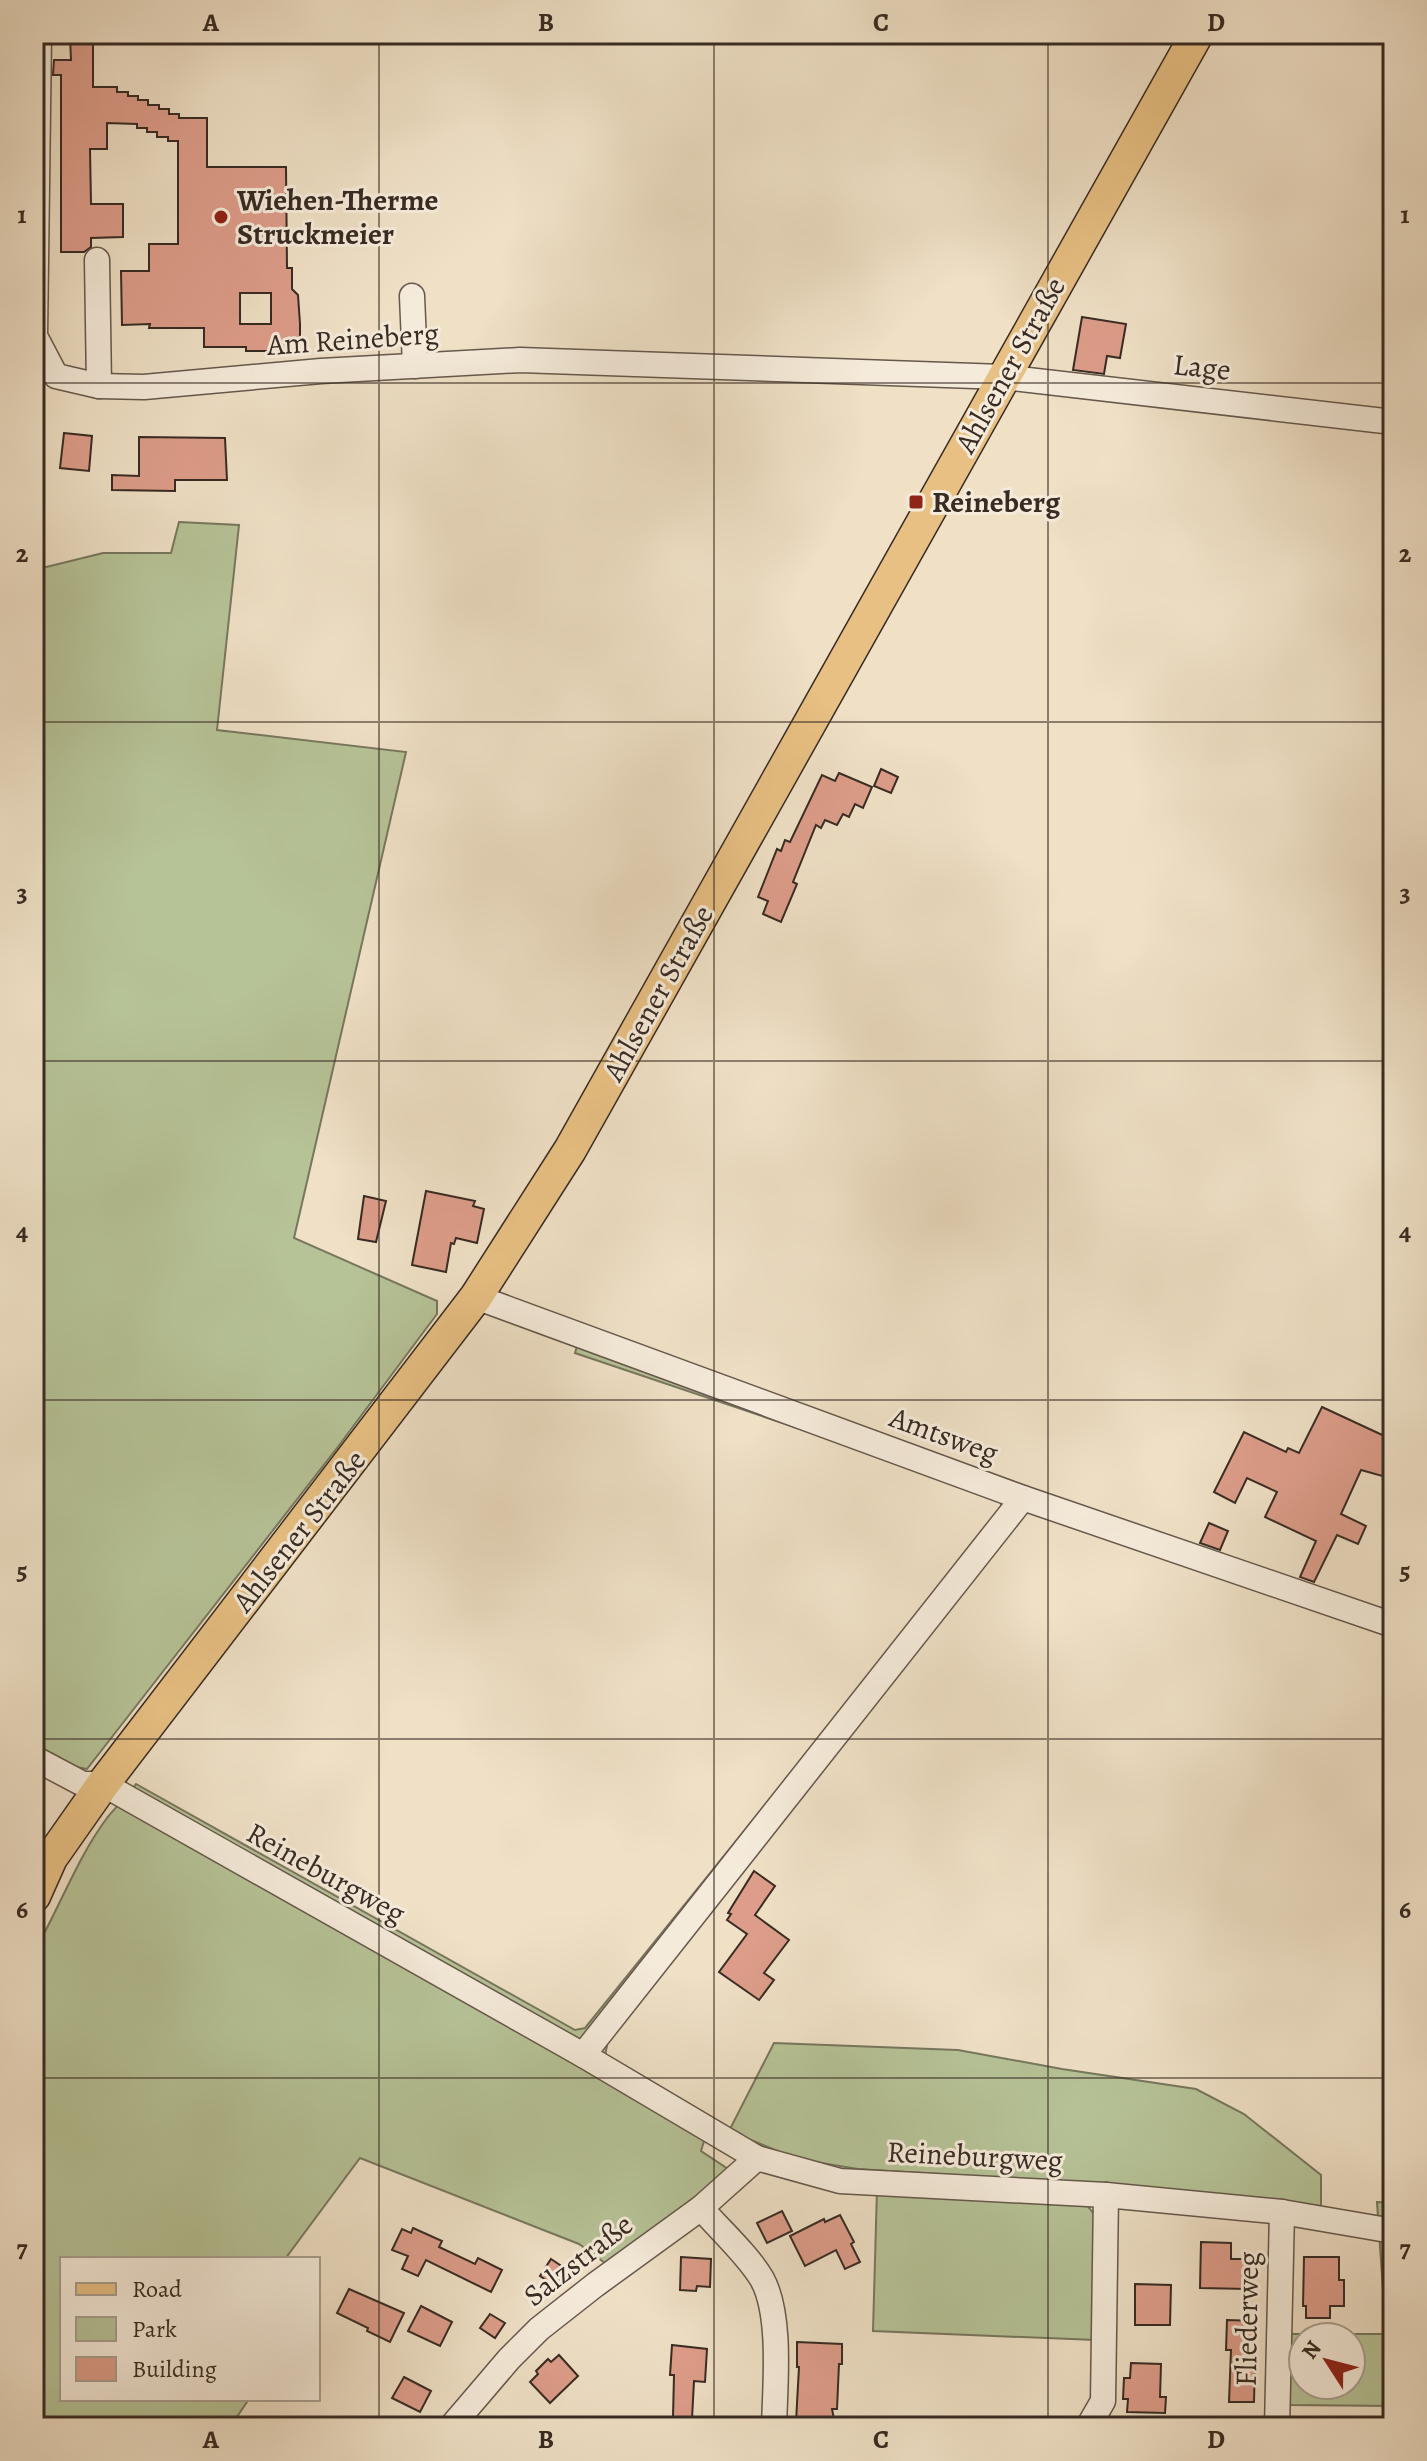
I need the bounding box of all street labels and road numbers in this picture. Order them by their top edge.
street label: Ahlsener Straße [945,270,1075,461]
street label: Am Reineberg [265,313,440,365]
street label: Lage [1171,344,1233,390]
street label: Ahlsener Straße [593,898,723,1089]
street label: Amtsweg [883,1397,1004,1473]
street label: Ahlsener Straße [223,1442,375,1621]
street label: Reineburgweg [239,1813,413,1933]
street label: Reineburgweg [886,2131,1064,2181]
street label: Salzstraße [515,2205,641,2315]
street label: Fliederweg [1226,2251,1268,2387]

